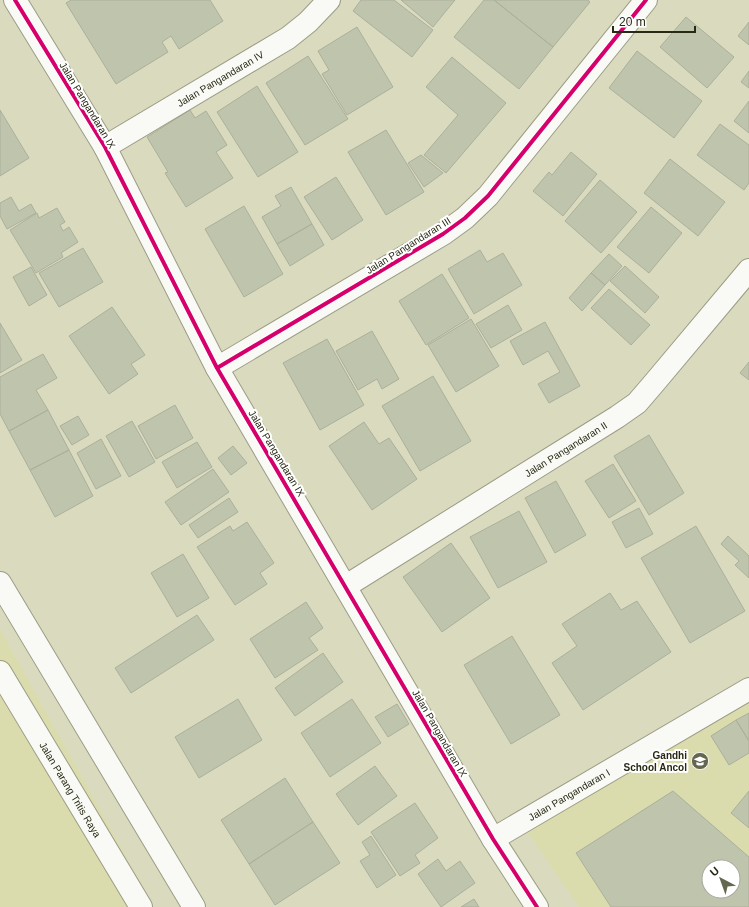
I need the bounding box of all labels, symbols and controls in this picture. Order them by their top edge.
scale bar [613,8,695,34]
text: 20 m [619,15,646,29]
street label: Jalan Pangandaran IV [175,49,266,109]
street label: Jalan Pangandaran IX [57,60,118,151]
street label: Jalan Pangandaran III [364,215,453,276]
street label: Jalan Pangandaran IX [246,408,307,499]
street label: Jalan Pangandaran II [523,420,609,479]
street label: Jalan Pangandaran IX [410,688,469,779]
street label: Jalan Parang Tritis Raya [37,740,103,840]
place label: Gandhi School Ancol [623,750,687,773]
school or university icon: Gandhi School Ancol [690,751,710,771]
street label: Jalan Pangandaran I [527,767,612,823]
north arrow [701,859,741,899]
text: U [708,864,721,879]

